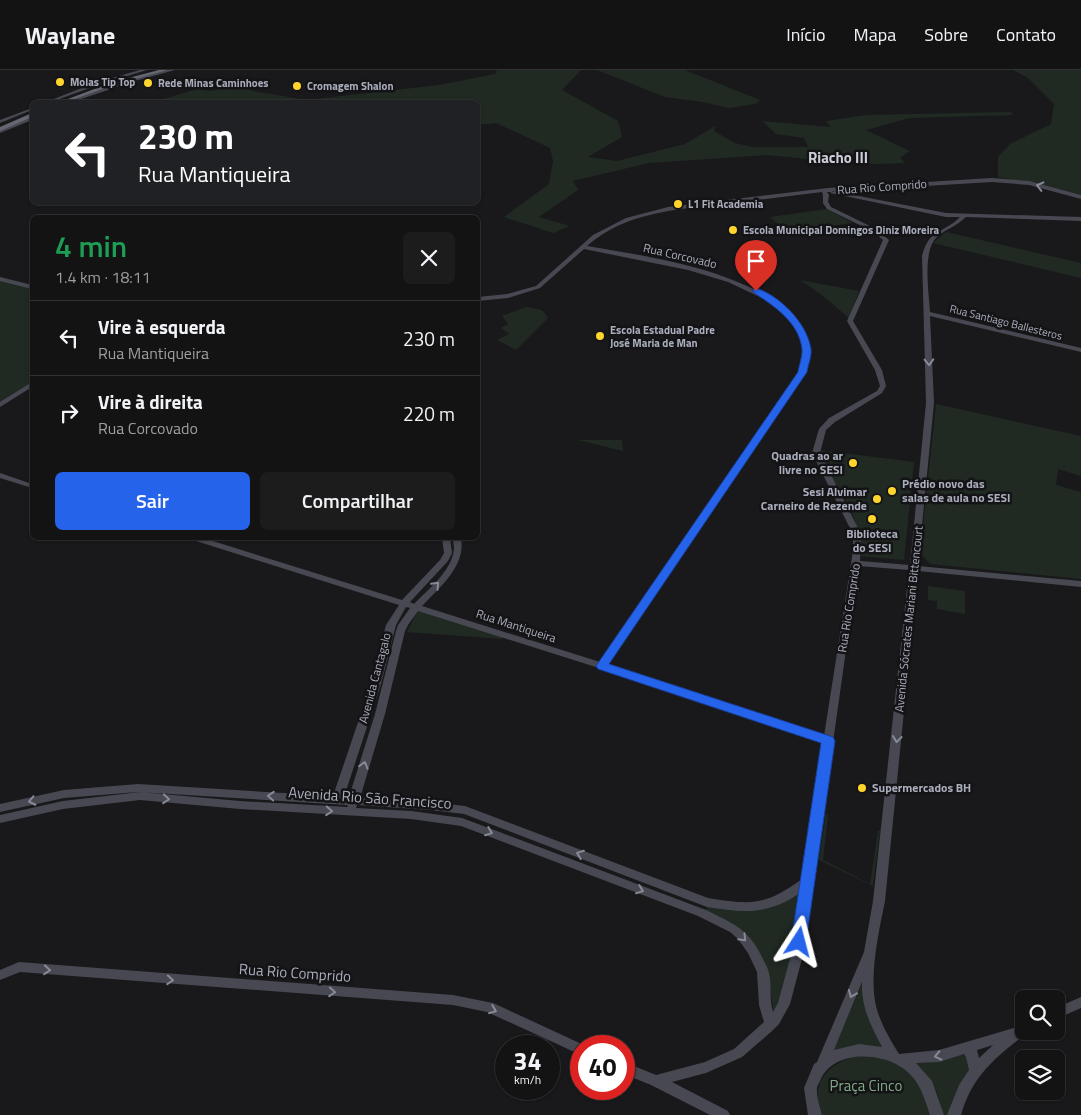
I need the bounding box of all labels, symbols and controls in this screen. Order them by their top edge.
text: Waylane [25,17,115,53]
text: Início [786,21,826,48]
text: Mapa [854,21,896,48]
text: Sobre [924,21,968,48]
text: Contato [996,21,1056,48]
place label: Molas Tip Top [70,74,135,90]
place label: Rede Minas Caminhoes [158,75,268,91]
marker: Molas Tip Top [54,76,66,88]
marker: Rede Minas Caminhoes [142,77,154,89]
place label: Cromagem Shalon [307,78,394,94]
marker: Cromagem Shalon [291,80,303,92]
text: 230 m [138,109,234,163]
icon: left [55,120,120,185]
district label: Riacho III [808,146,868,169]
text: Rua Mantiqueira [138,157,291,191]
street label: Rua Rio Comprido [836,174,927,199]
one-way arrow [1035,181,1044,192]
place label: L1 Fit Academia [688,196,764,212]
marker: L1 Fit Academia [672,198,684,210]
place label: Escola Municipal Domingos Diniz Moreira [743,222,940,238]
text: 4 min [55,223,127,269]
marker: Escola Municipal Domingos Diniz Moreira [727,224,739,236]
button: close [403,232,455,284]
street label: Rua Corcovado [641,238,719,273]
pin [735,240,777,291]
icon: arrive [742,247,770,275]
text: 1.4 km · 18:11 [55,265,151,289]
street label: Rua Santiago Ballesteros [948,300,1064,344]
text: Vire à esquerda [98,312,226,341]
place label: Escola Estadual Padre José Maria de Man [610,322,715,351]
icon: left [55,324,83,352]
text: 230 m [403,324,455,353]
marker: Escola Estadual Padre José Maria de Man [594,330,606,342]
text: Rua Mantiqueira [98,341,209,365]
one-way arrow [923,358,934,366]
text: Vire à direita [98,387,203,416]
icon: right [55,399,83,427]
text: 220 m [403,399,455,428]
text: Rua Corcovado [98,416,198,440]
place label: Quadras ao ar livre no SESI [771,446,844,479]
marker: Quadras ao ar livre no SESI [847,457,859,469]
button: Sair [55,472,250,530]
button: Compartilhar [260,472,455,530]
place label: Prédio novo das salas de aula no SESI [902,474,1010,507]
place label: Sesi Alvimar Carneiro de Rezende [761,482,868,515]
marker: Prédio novo das salas de aula no SESI [886,485,898,497]
marker: Sesi Alvimar Carneiro de Rezende [871,493,883,505]
marker: Biblioteca do SESI [866,513,878,525]
place label: Biblioteca do SESI [846,524,898,557]
street label: Avenida Sócrates Mariani Bittencourt [889,524,928,713]
street label: Rua Rio Comprido [832,562,865,654]
one-way arrow [430,582,439,591]
street label: Rua Mantiqueira [474,604,559,647]
street label: Avenida Cantagalo [353,630,396,725]
one-way arrow [892,735,903,743]
one-way arrow [358,762,368,770]
place label: Supermercados BH [872,778,971,797]
street label: Avenida Rio São Francisco [288,780,452,815]
marker: Supermercados BH [856,782,868,794]
one-way arrow [267,791,275,802]
one-way arrow [163,793,171,804]
one-way arrow [27,795,36,805]
one-way arrow [325,805,333,816]
one-way arrow [484,826,492,836]
one-way arrow [576,850,585,860]
one-way arrow [636,884,644,894]
position arrow [772,915,824,967]
one-way arrow [737,933,746,942]
street label: Rua Rio Comprido [238,957,352,988]
one-way arrow [43,964,51,975]
one-way arrow [166,974,174,985]
one-way arrow [328,986,336,997]
one-way arrow [848,990,858,998]
map controls [1015,990,1065,1100]
button: search [1015,990,1065,1040]
one-way arrow [488,1003,497,1014]
speed limit sign: 40 [570,1035,635,1100]
text: 34 [513,1042,542,1080]
one-way arrow [933,1050,942,1060]
button: layers [1015,1050,1065,1100]
text: km/h [514,1070,541,1089]
park label: Praça Cinco [830,1074,902,1097]

